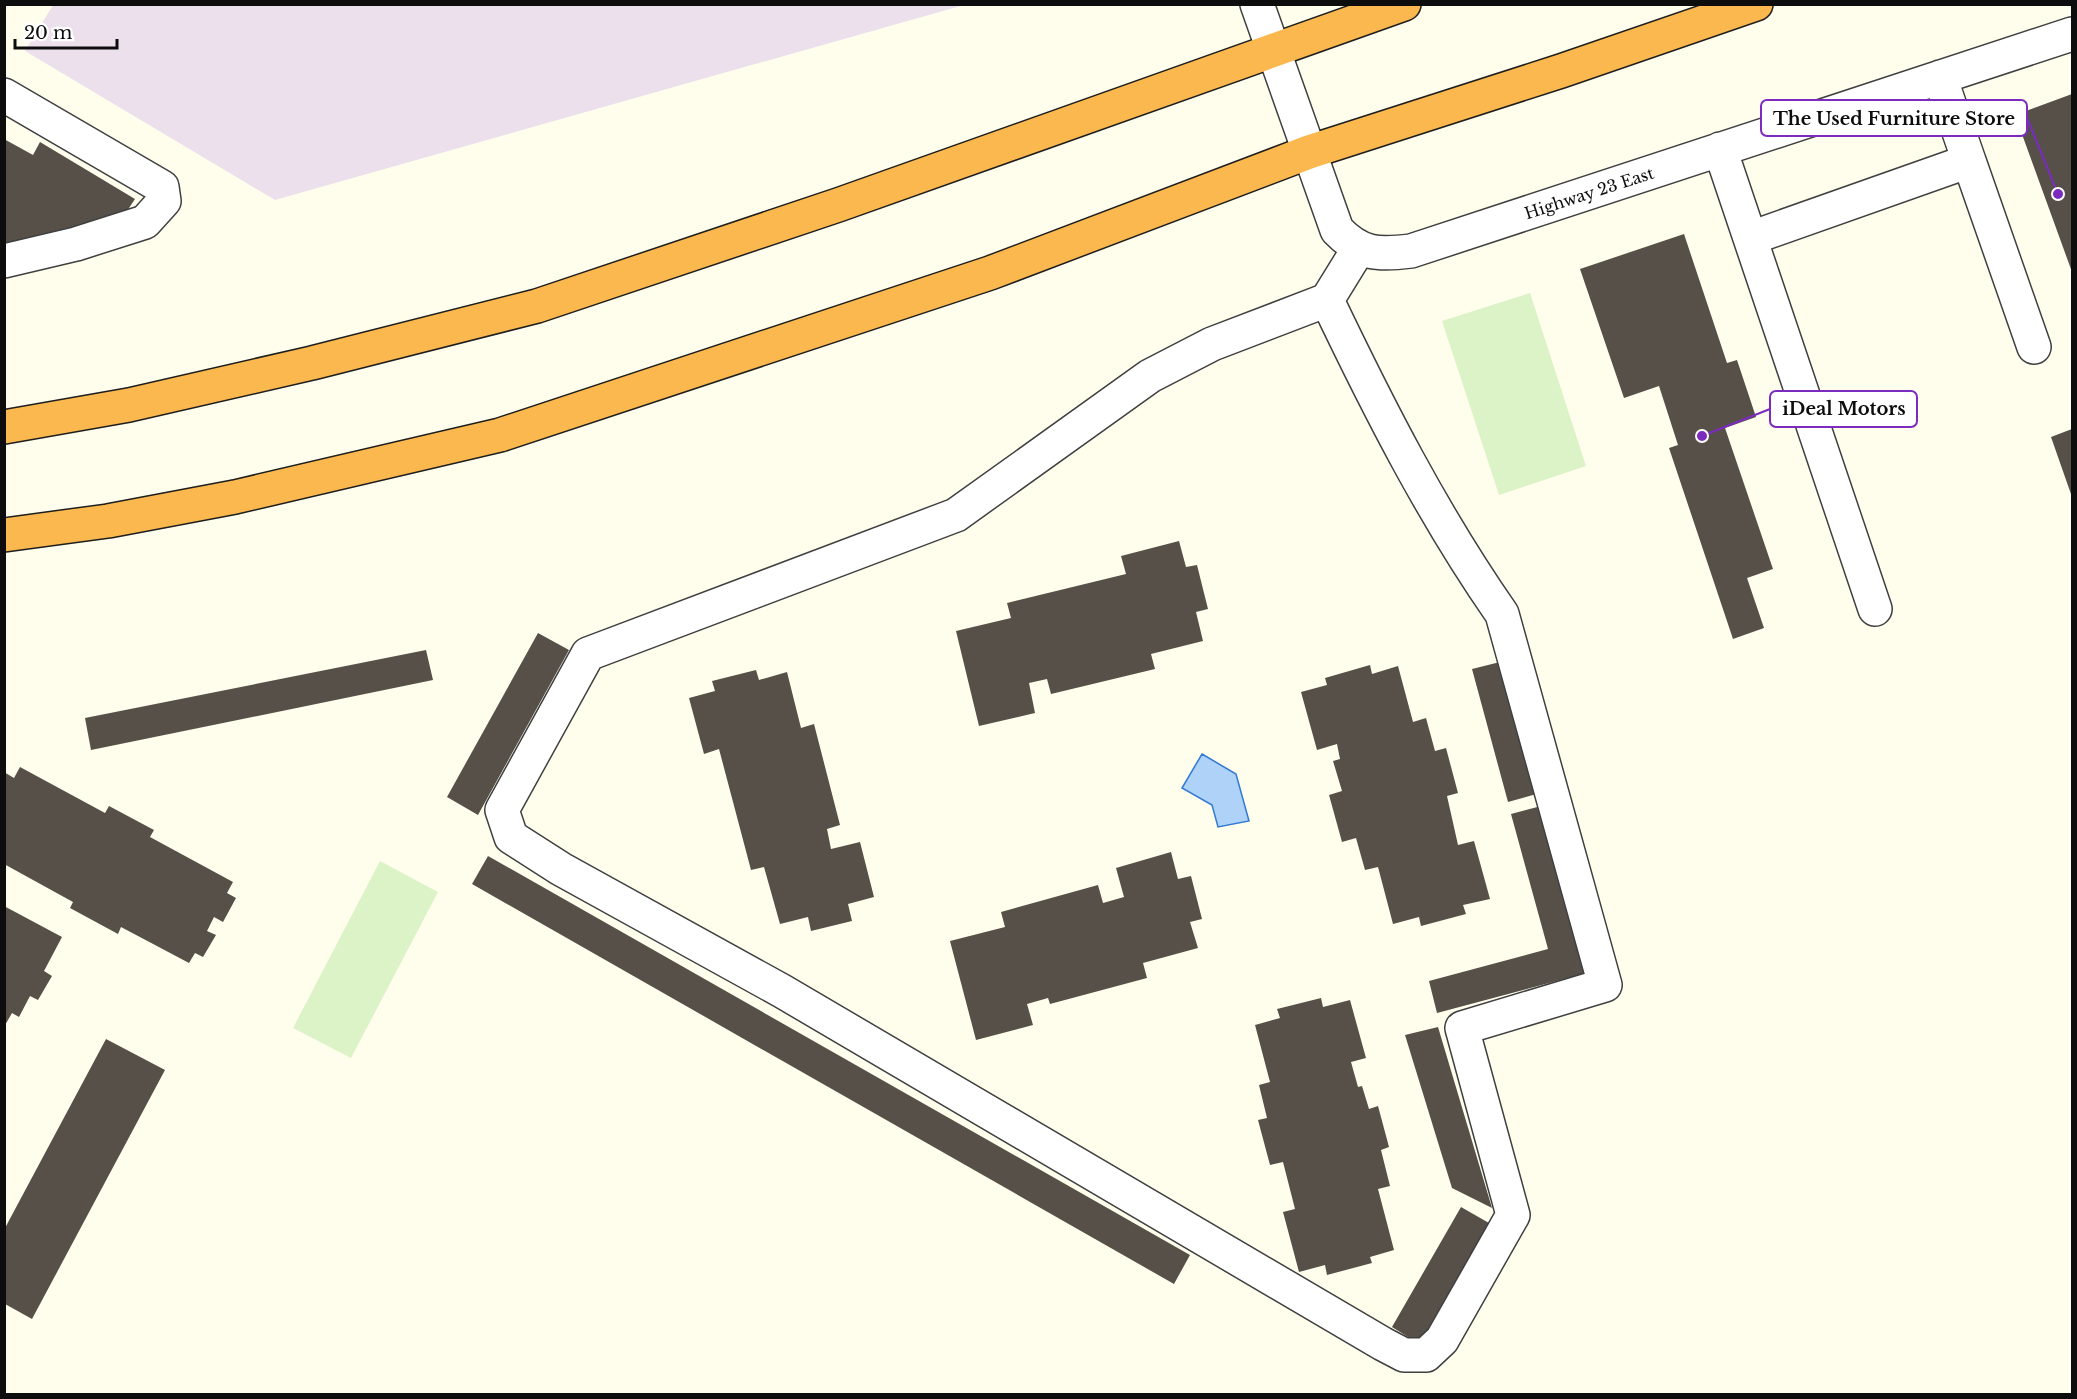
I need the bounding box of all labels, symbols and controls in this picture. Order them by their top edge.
scale bar [15,12,117,50]
text: 20 m [24,22,72,44]
callout: The Used Furniture Store [1761,100,2027,136]
text: The Used Furniture Store [1773,108,2015,130]
street label: Highway 23 East [1522,163,1656,223]
callout: iDeal Motors [1770,391,1917,427]
text: iDeal Motors [1782,398,1906,420]

